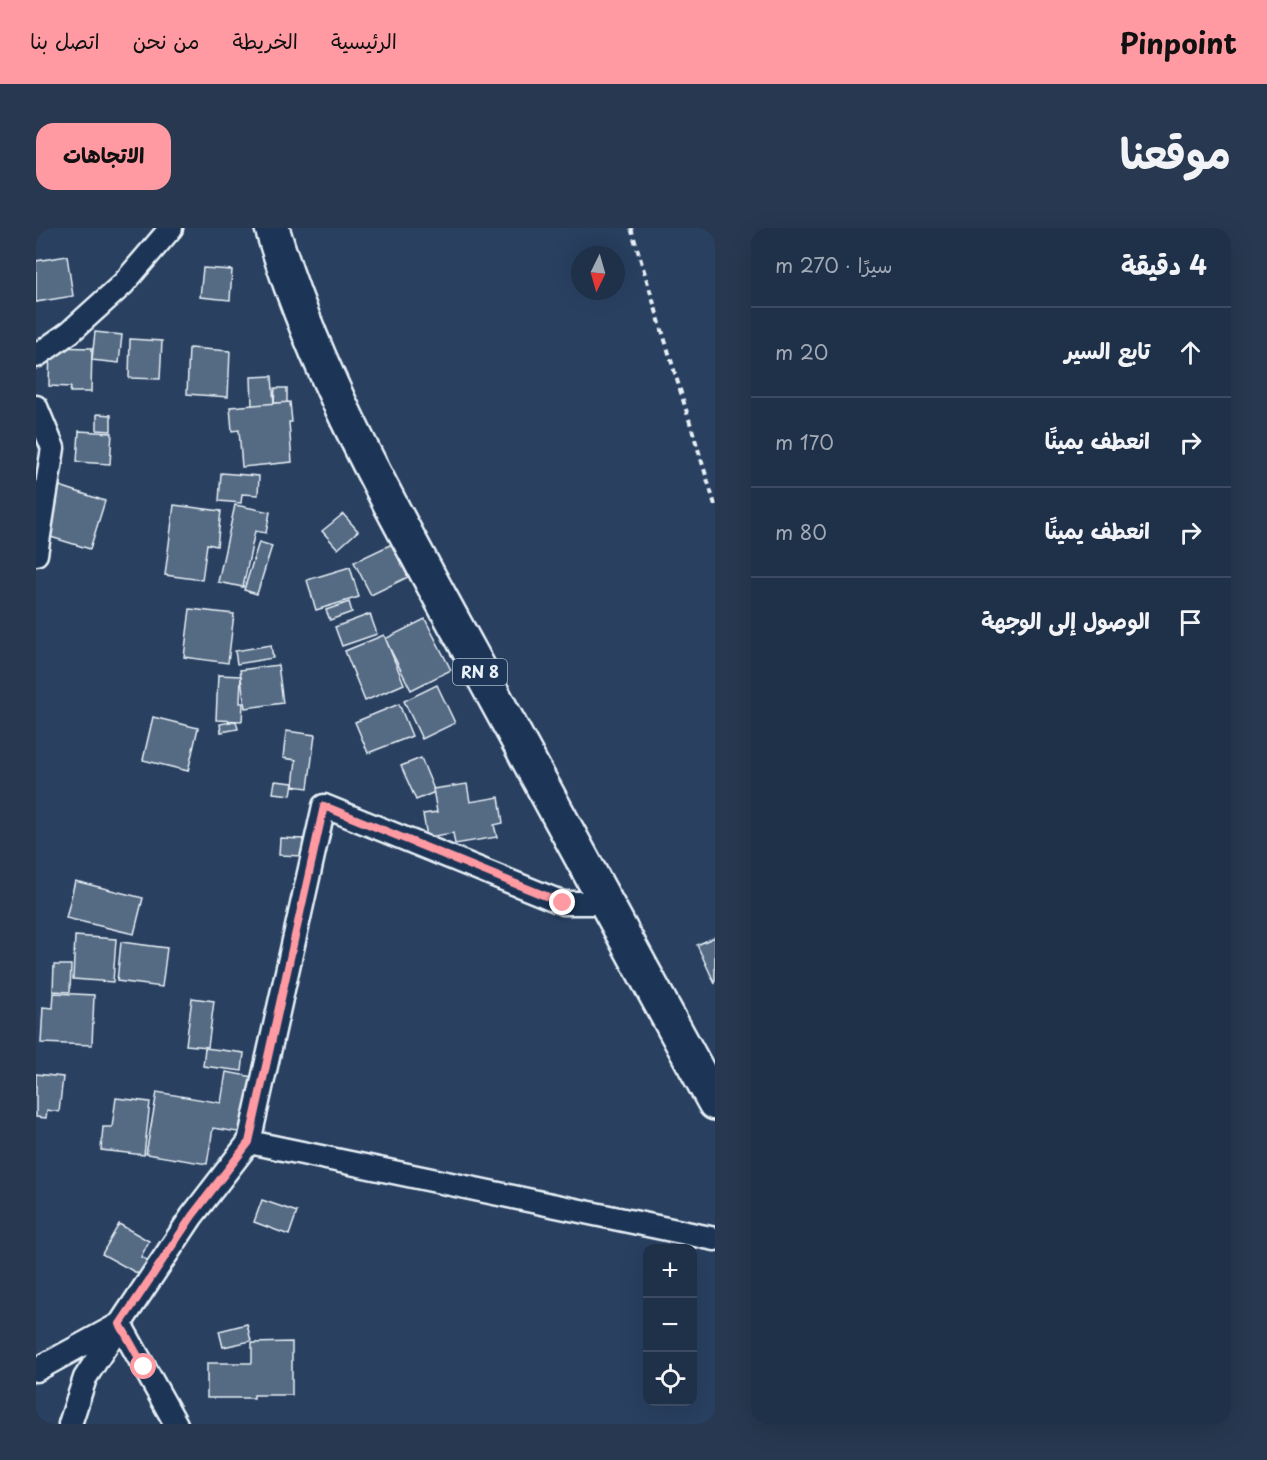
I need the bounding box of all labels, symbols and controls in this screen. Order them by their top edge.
text: Pinpoint [1120,21,1237,64]
text: اتصل بنا [30,24,100,56]
text: من نحن [133,24,199,56]
text: الخريطة [232,24,298,56]
text: الرئيسية [331,24,397,56]
text: موقعنا [1120,120,1231,183]
button: الاتجاهات [36,123,171,190]
text: 4 دقيقة [1121,245,1207,284]
north arrow [571,246,625,300]
text: سيرًا · 270 m [775,250,892,280]
text: تابع السير [1065,333,1150,366]
icon: ahead [1174,336,1207,369]
text: 20 m [775,337,828,367]
text: انعطف يمينًا [1045,423,1150,456]
icon: right [1174,426,1207,459]
text: 170 m [775,427,834,457]
text: انعطف يمينًا [1045,513,1150,546]
icon: right [1174,516,1207,549]
text: 80 m [775,517,827,547]
text: الوصول إلى الوجهة [981,603,1150,636]
icon: arrive [1174,606,1207,639]
road number: RN 8 [453,659,507,685]
route end [549,889,575,915]
map controls [643,1244,697,1406]
button: + [643,1244,697,1298]
button: − [643,1298,697,1352]
button: locate [643,1352,697,1406]
route start [130,1353,156,1379]

